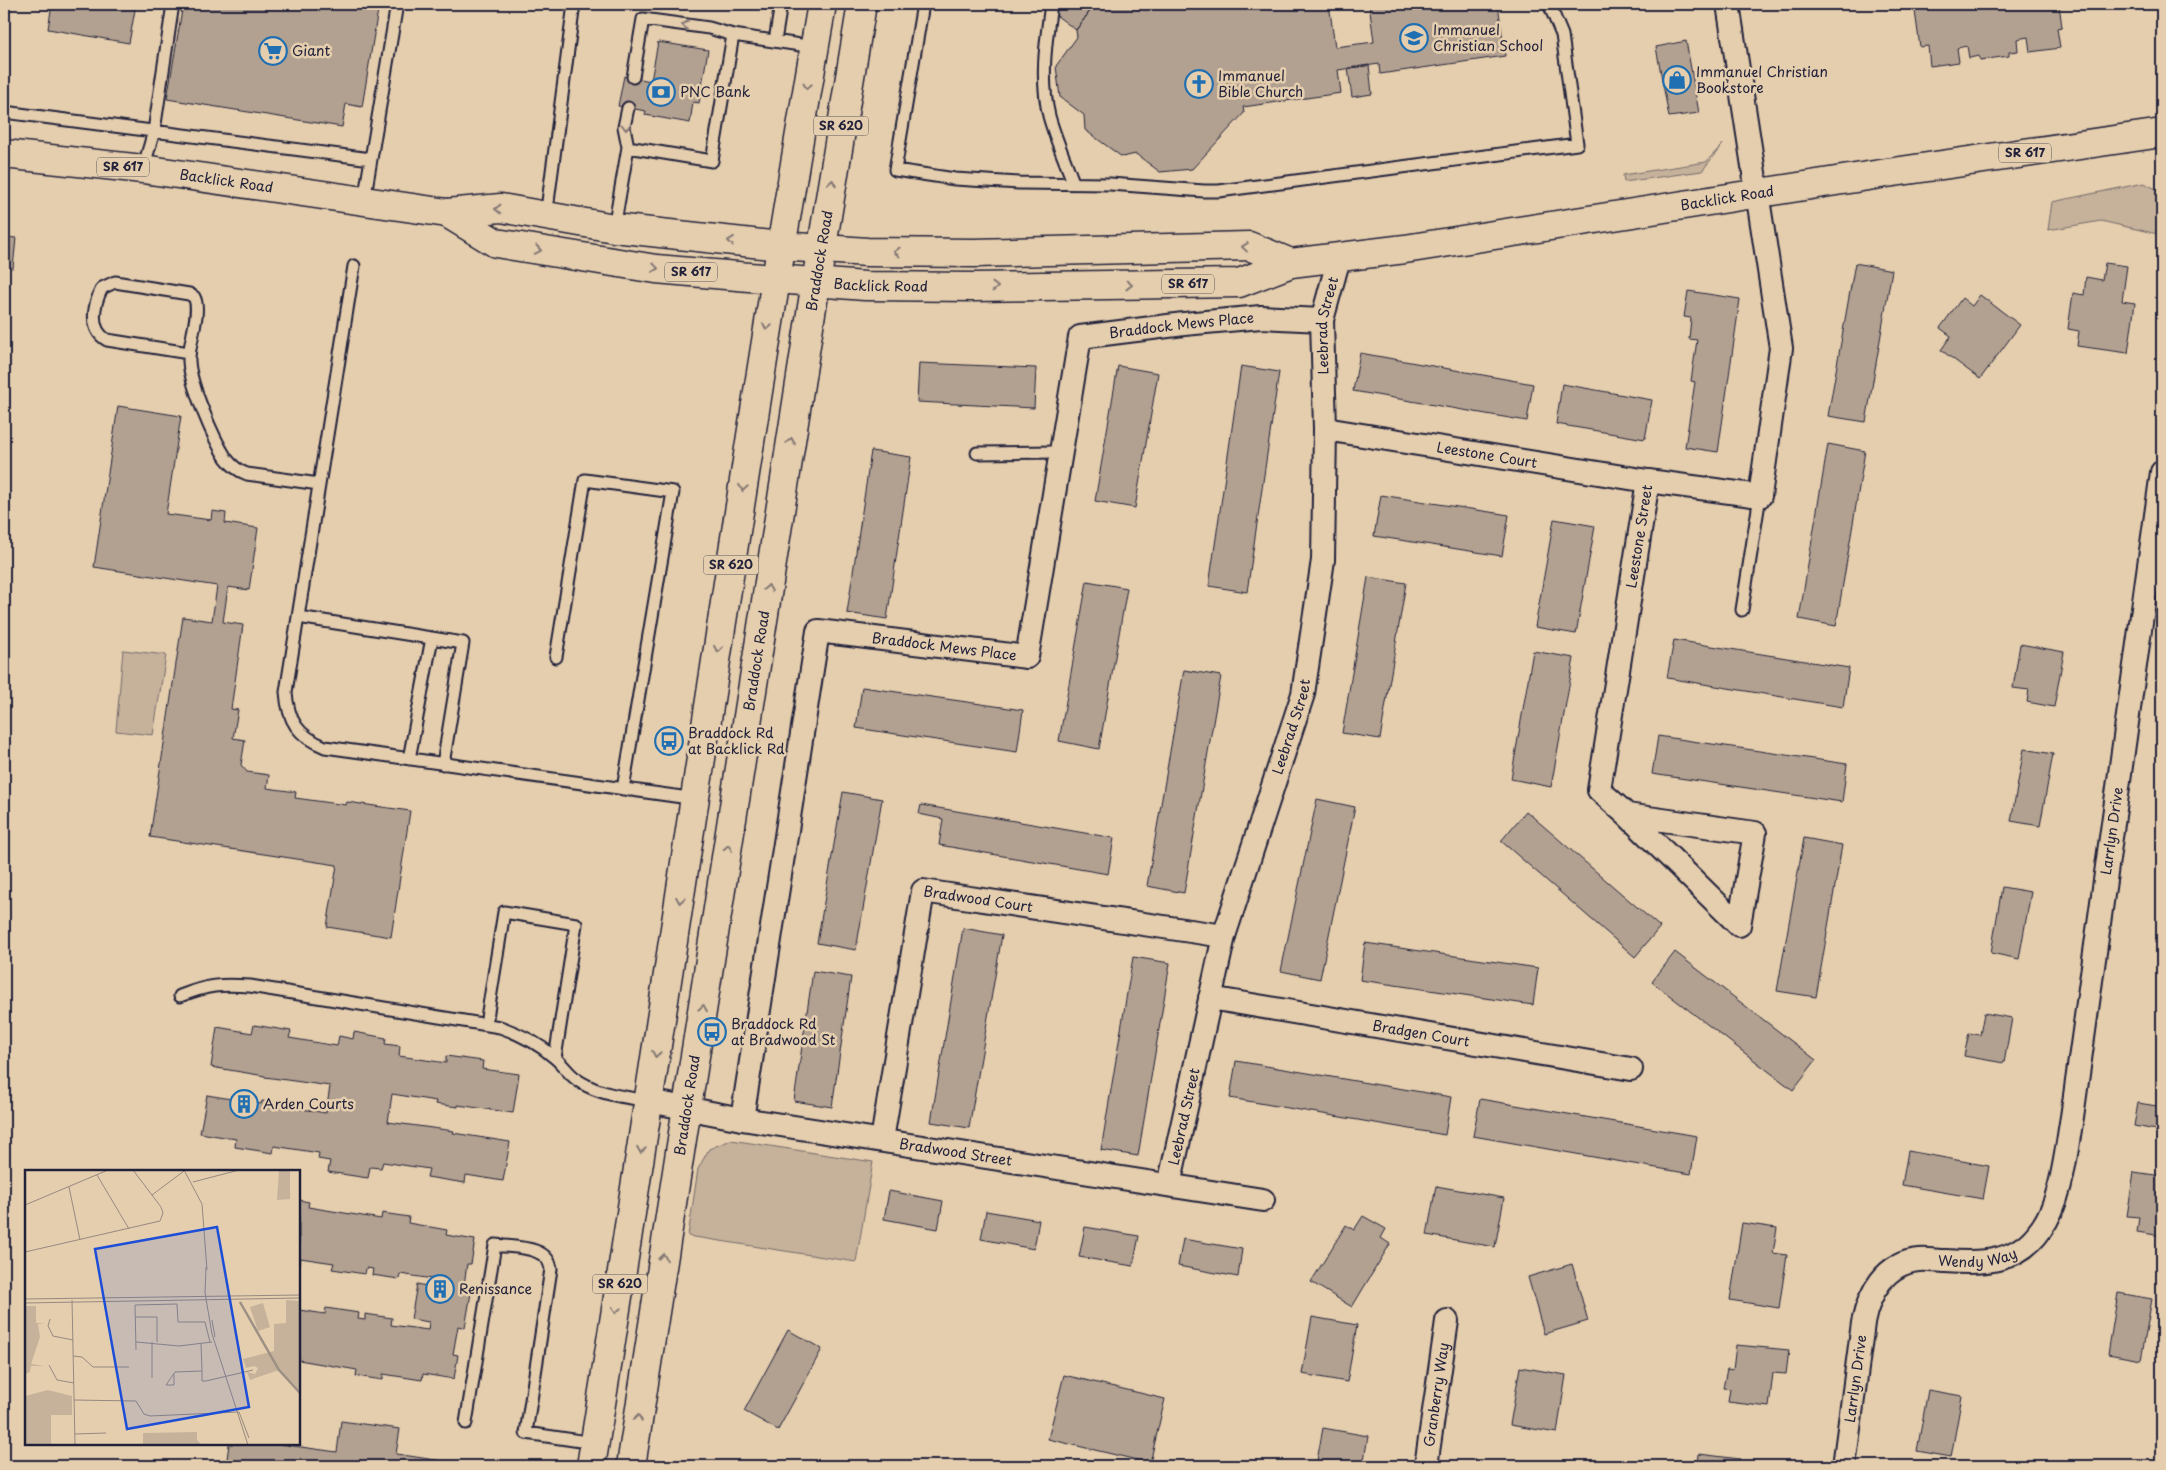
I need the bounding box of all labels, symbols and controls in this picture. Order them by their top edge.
place label: Immanuel Christian School [1433,19,1543,56]
one-way arrow [681,20,690,30]
school or university icon: Immanuel Christian School [1399,23,1429,53]
supermarket icon: Giant [258,36,288,66]
place label: Giant [292,40,330,61]
place label: Immanuel Christian Bookstore [1696,61,1828,98]
place label: Immanuel Bible Church [1218,65,1303,102]
shop icon: Immanuel Christian Bookstore [1662,65,1692,95]
church icon: Immanuel Bible Church [1184,69,1214,99]
bank icon: PNC Bank [646,77,676,107]
place label: PNC Bank [680,81,751,102]
one-way arrow [803,82,813,91]
road number: SR 620 [814,116,868,136]
one-way arrow [621,124,631,132]
road number: SR 617 [1999,144,2051,162]
road number: SR 617 [97,158,149,176]
street label: Backlick Road [178,163,275,198]
one-way arrow [826,179,836,188]
street label: Backlick Road [1679,180,1775,215]
one-way arrow [494,204,502,214]
street label: Braddock Road [801,209,838,312]
one-way arrow [727,236,735,247]
one-way arrow [1241,242,1249,253]
one-way arrow [534,245,543,255]
one-way arrow [893,247,901,257]
one-way arrow [652,262,660,273]
road number: SR 617 [665,262,717,282]
street label: Backlick Road [833,273,928,297]
road number: SR 617 [1162,274,1214,294]
street label: Leebrad Street [1311,274,1343,375]
one-way arrow [1126,280,1133,290]
one-way arrow [991,281,999,292]
street label: Braddock Mews Place [1108,307,1255,343]
one-way arrow [763,323,773,332]
street label: Leestone Court [1435,436,1539,473]
one-way arrow [785,437,795,446]
street label: Leestone Street [1620,483,1657,589]
one-way arrow [738,484,748,492]
road number: SR 620 [704,556,758,574]
one-way arrow [762,584,772,593]
street label: Braddock Road [738,609,774,713]
street label: Braddock Mews Place [871,627,1018,666]
one-way arrow [713,645,724,653]
street label: Leebrad Street [1266,677,1315,777]
place label: Braddock Rd at Backlick Rd [688,722,785,759]
bus stop icon: Braddock Rd at Backlick Rd [654,726,684,756]
street label: Larrlyn Drive [2095,786,2128,876]
one-way arrow [722,844,732,852]
street label: Bradwood Court [922,880,1034,917]
one-way arrow [676,896,686,904]
one-way arrow [697,1004,707,1013]
place label: Braddock Rd at Bradwood St [731,1013,836,1050]
street label: Bradgen Court [1371,1015,1472,1052]
bus stop icon: Braddock Rd at Bradwood St [697,1017,727,1047]
one-way arrow [652,1050,662,1059]
street label: Braddock Road [669,1053,705,1157]
street label: Leebrad Street [1163,1066,1205,1167]
building icon: Arden Courts [229,1089,259,1119]
place label: Arden Courts [263,1093,354,1114]
street label: Bradwood Street [898,1133,1014,1171]
one-way arrow [637,1145,647,1154]
inset map [25,1170,300,1445]
street label: Wendy Way [1938,1242,2020,1272]
one-way arrow [657,1253,667,1262]
building icon: Renissance [425,1274,455,1304]
road number: SR 620 [592,1274,648,1294]
place label: Renissance [459,1278,532,1299]
one-way arrow [611,1306,621,1314]
street label: Larrlyn Drive [1839,1333,1871,1424]
street label: Granberry Way [1418,1341,1454,1448]
one-way arrow [632,1414,643,1422]

